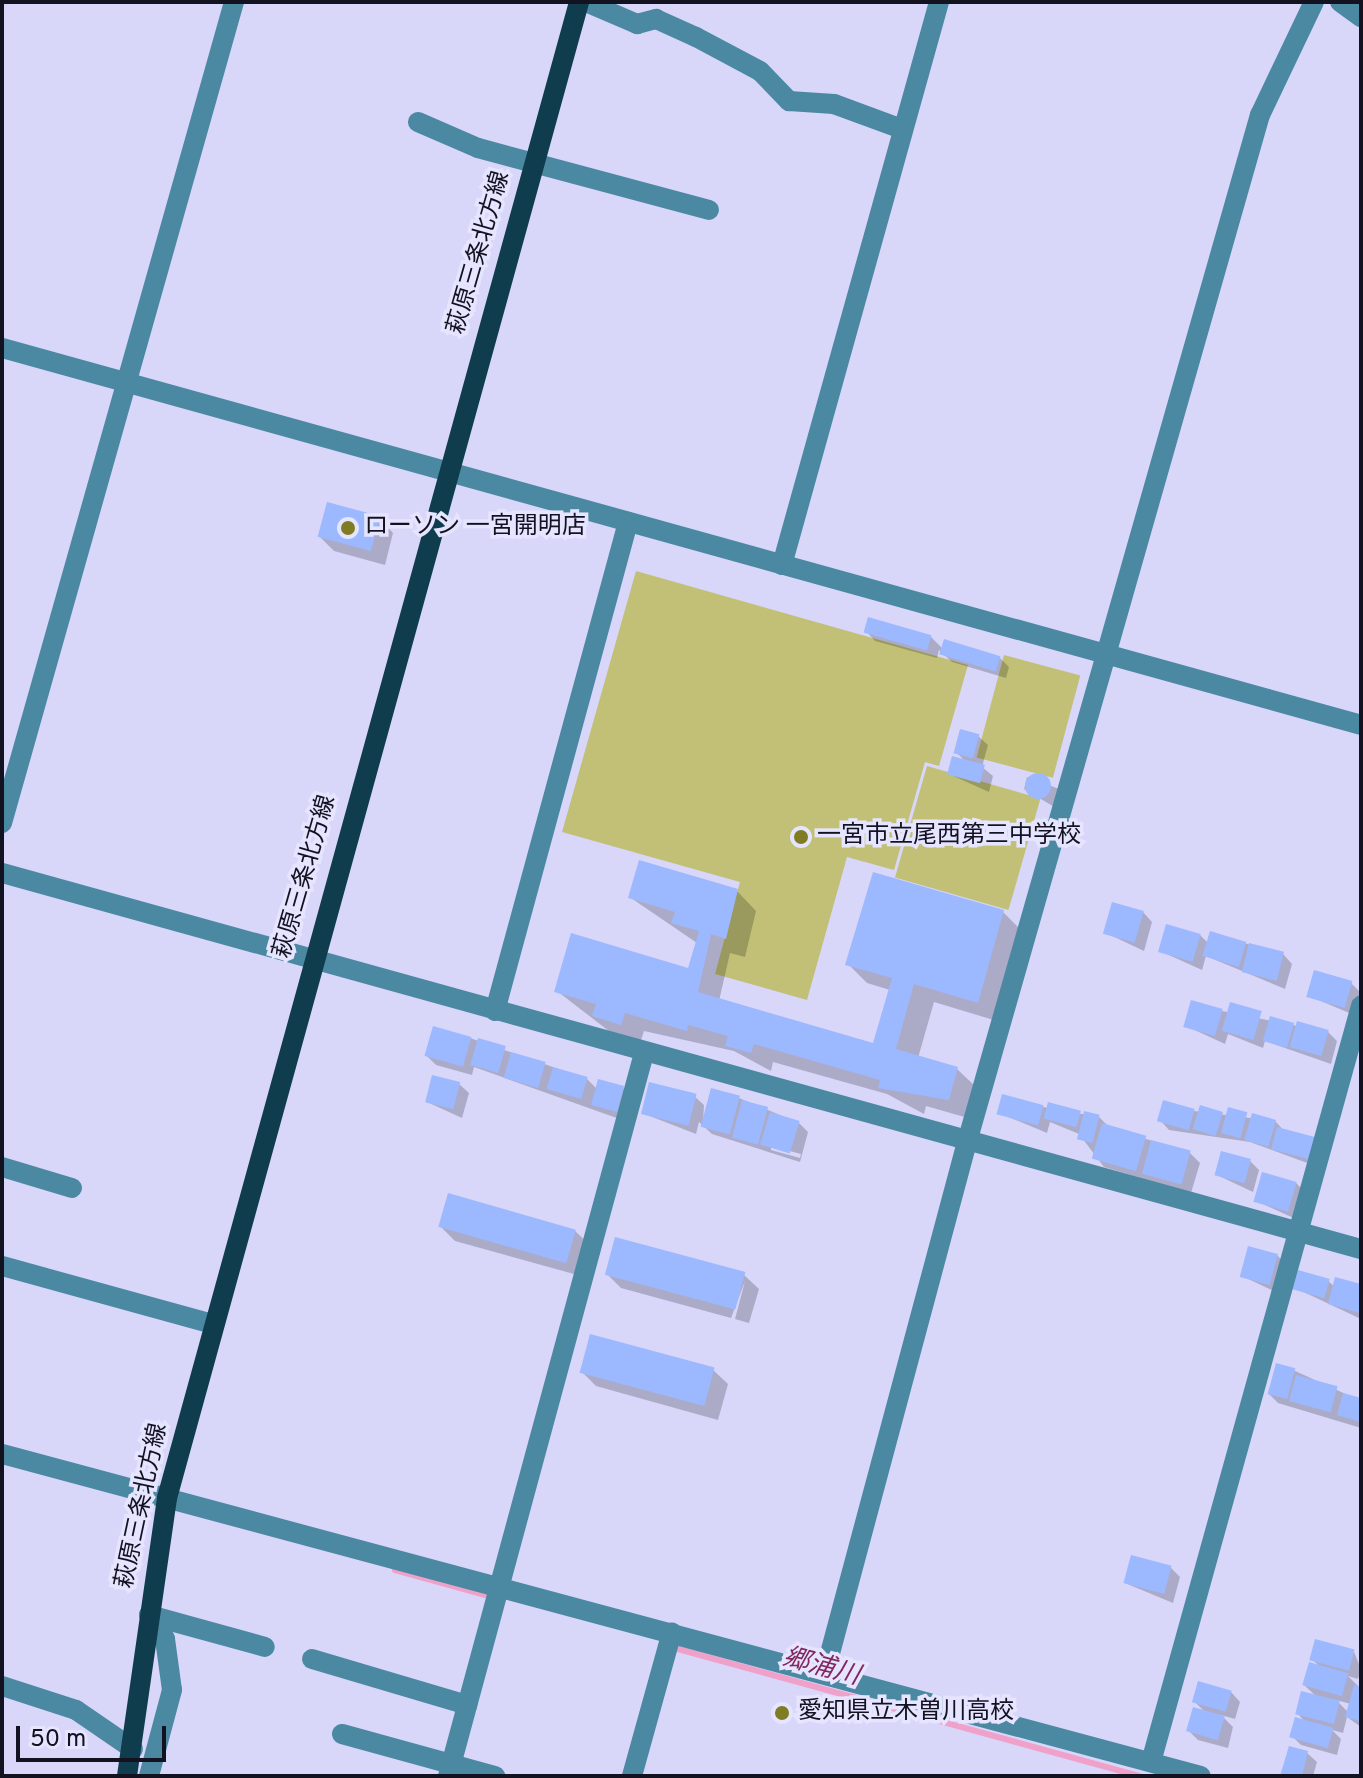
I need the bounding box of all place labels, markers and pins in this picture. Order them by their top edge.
place label: ローソン 一宮開明店 [364,514,586,542]
marker: ローソン 一宮開明店 [339,519,357,537]
place label: 一宮市立尾西第三中学校 [817,823,1081,851]
marker: 一宮市立尾西第三中学校 [792,828,810,846]
place label: 愛知県立木曽川高校 [798,1699,1014,1727]
marker: 愛知県立木曽川高校 [773,1704,791,1722]

